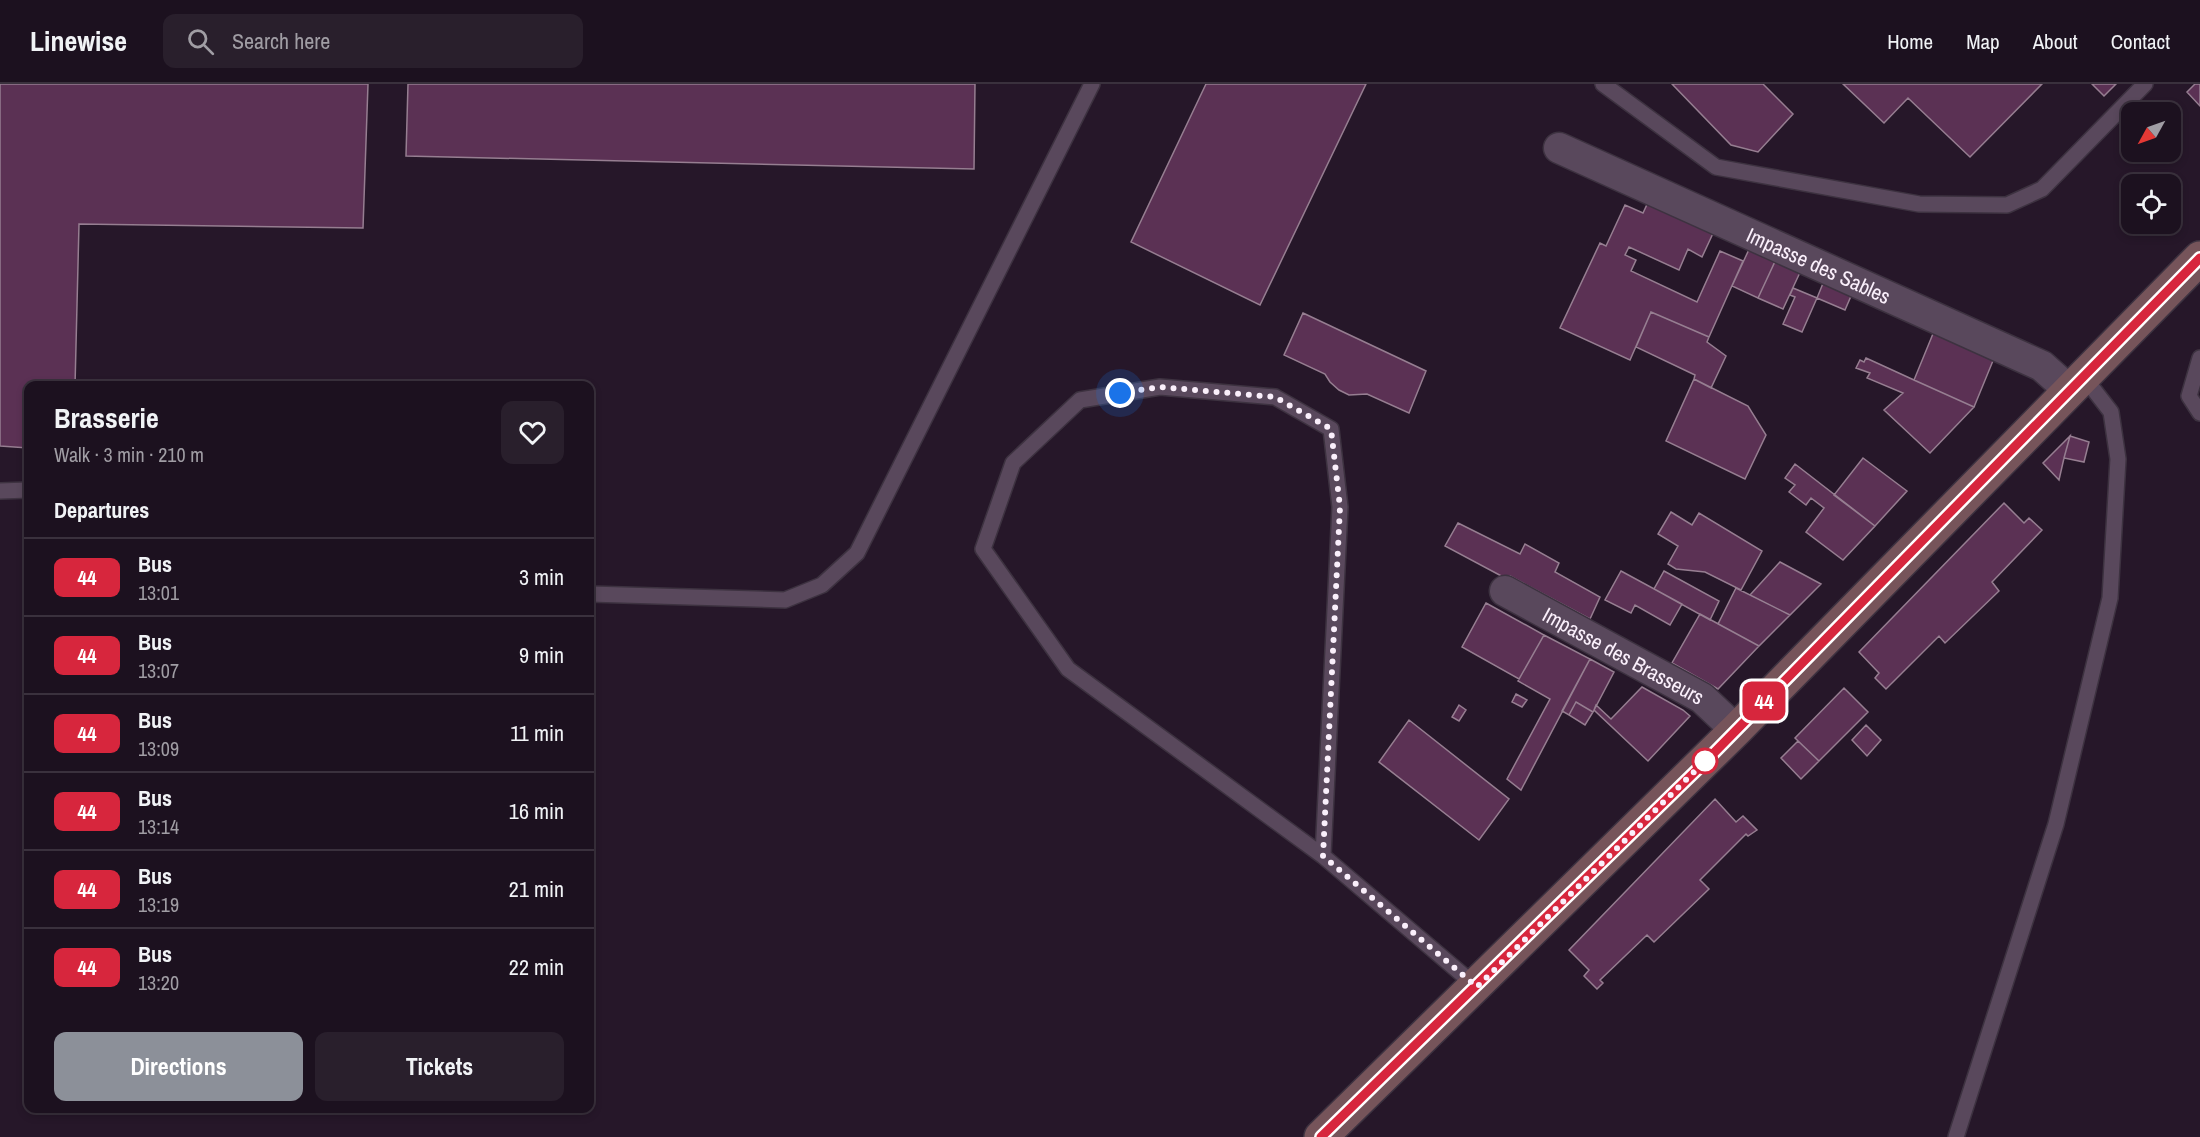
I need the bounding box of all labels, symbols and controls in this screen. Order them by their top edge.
search box [163,14,583,68]
text: Linewise [30,22,127,60]
icon: search [184,25,217,58]
text: Search here [232,26,330,56]
text: Home [1887,27,1933,56]
text: Map [1966,27,2000,56]
text: About [2033,27,2078,56]
text: Contact [2111,27,2170,56]
north arrow [2121,102,2181,162]
map controls [2121,102,2181,234]
button: locate [2121,174,2181,234]
street label: Impasse des Sables [1742,220,1895,310]
your location [1105,378,1135,408]
text: Brasserie [54,399,159,437]
button: heart [501,401,564,464]
text: Walk · 3 min · 210 m [54,441,204,468]
text: Departures [54,495,149,525]
text: Bus [138,549,172,579]
text: 3 min [519,562,564,592]
text: 44 [77,563,97,592]
text: 13:01 [138,579,179,606]
street label: Impasse des Brasseurs [1538,600,1710,711]
text: Bus [138,627,172,657]
text: 9 min [519,640,564,670]
text: 44 [77,641,97,670]
text: 13:07 [138,657,179,684]
line badge: 44 [1737,682,1791,720]
text: 44 [1754,687,1774,716]
text: Bus [138,705,172,735]
text: 11 min [510,718,564,748]
text: 44 [77,719,97,748]
text: 13:09 [138,735,179,762]
unlabelled marker [1692,748,1718,774]
text: Bus [138,783,172,813]
text: 16 min [509,796,564,826]
text: 44 [77,797,97,826]
text: 13:14 [138,813,179,840]
text: Bus [138,861,172,891]
text: 21 min [509,874,564,904]
text: 44 [77,875,97,904]
text: 13:19 [138,891,179,918]
text: Bus [138,939,172,969]
text: 22 min [509,952,564,982]
text: 44 [77,953,97,982]
text: 13:20 [138,969,179,996]
button: Directions [54,1032,303,1101]
button: Tickets [315,1032,564,1101]

